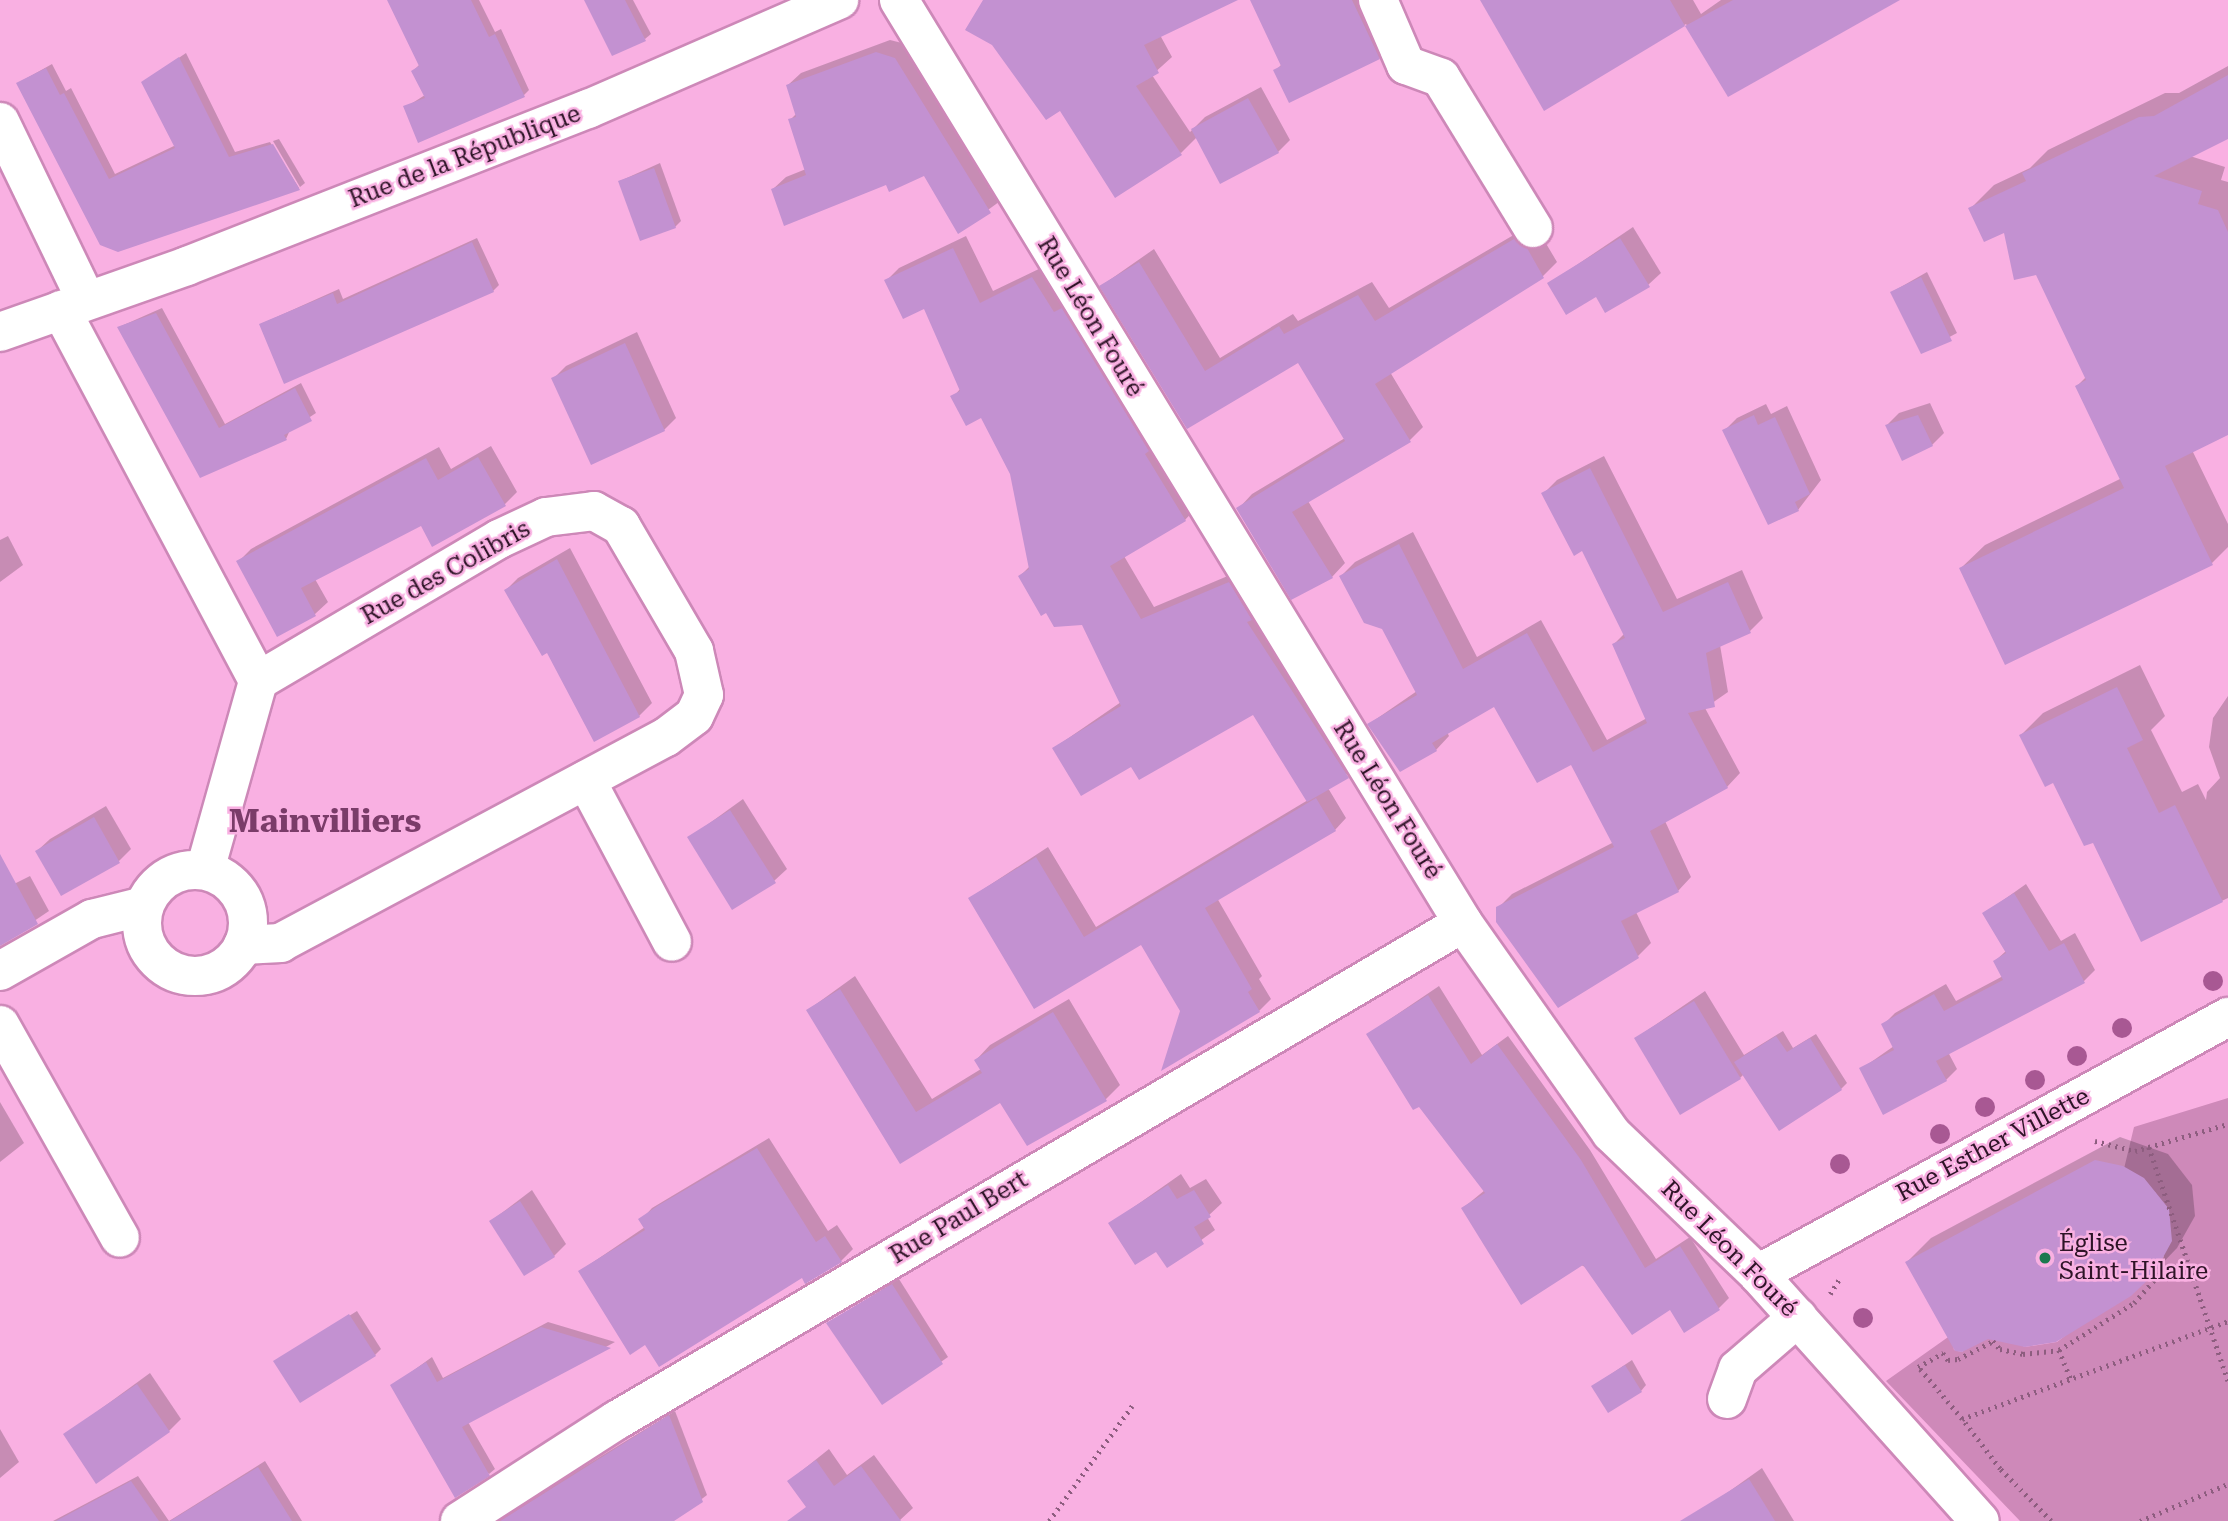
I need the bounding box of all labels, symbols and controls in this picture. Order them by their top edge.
street label: Rue de la République [345,100,585,214]
street label: Rue Léon Fouré [1031,232,1149,402]
street label: Rue des Colibris [357,515,535,631]
street label: Rue Léon Fouré [1327,716,1447,884]
district label: Mainvilliers [229,802,421,840]
street label: Rue Esther Villette [1892,1082,2094,1208]
street label: Rue Paul Bert [885,1166,1033,1270]
street label: Rue Léon Fouré [1655,1175,1803,1323]
place label: Église Saint-Hilaire [2059,1230,2208,1286]
marker: Église Saint-Hilaire [2037,1250,2053,1266]

